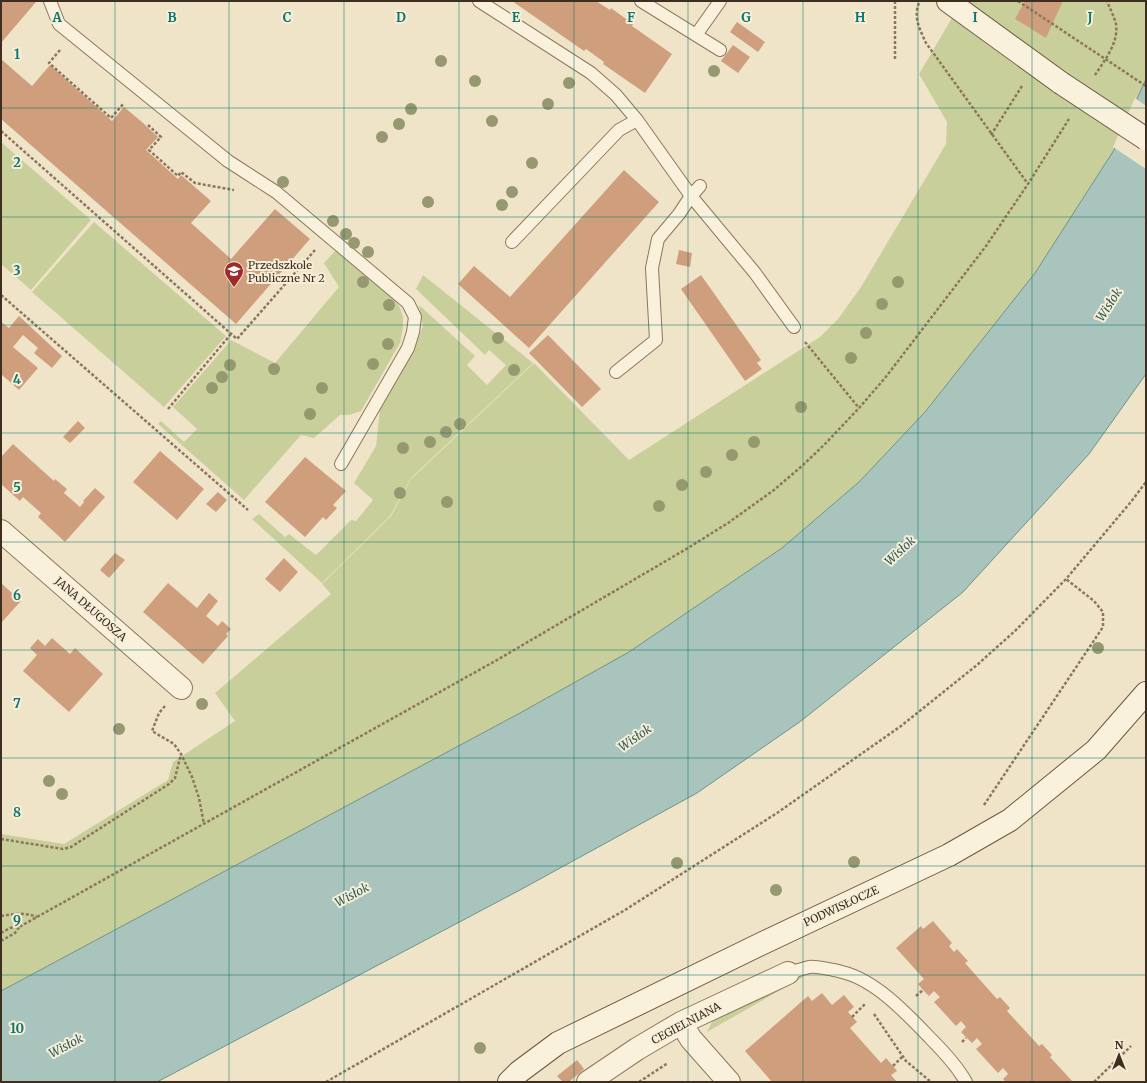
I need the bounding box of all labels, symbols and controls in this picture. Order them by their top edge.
text: A [51,9,62,26]
text: B [167,9,177,26]
text: C [283,9,292,26]
text: D [396,9,406,26]
text: E [512,9,521,26]
text: F [627,9,635,26]
text: G [741,9,751,26]
text: H [855,9,866,26]
text: I [972,9,978,26]
text: J [1086,9,1093,26]
text: 1 [14,46,20,63]
text: 2 [13,154,21,171]
place label: Przedszkole Publiczne Nr 2 [248,258,325,285]
school or university icon: Przedszkole Publiczne Nr 2 [223,260,245,288]
text: 3 [13,262,21,279]
water label: Wisłok [1092,285,1125,324]
text: 4 [13,371,22,388]
text: 5 [13,479,21,496]
water label: Wisłok [881,532,918,569]
street label: JANA DŁUGOSZA [51,573,130,644]
text: 6 [13,587,21,604]
text: 7 [13,695,21,712]
water label: Wisłok [615,721,654,754]
text: 8 [13,804,21,821]
water label: Wisłok [332,879,372,910]
street label: PODWISŁOCZE [801,882,881,930]
text: 9 [13,912,21,929]
street label: CEGIELNIANA [649,999,723,1047]
text: 10 [10,1020,24,1037]
water label: Wisłok [46,1030,86,1061]
north arrow [1099,1035,1139,1075]
text: N [1115,1038,1124,1052]

